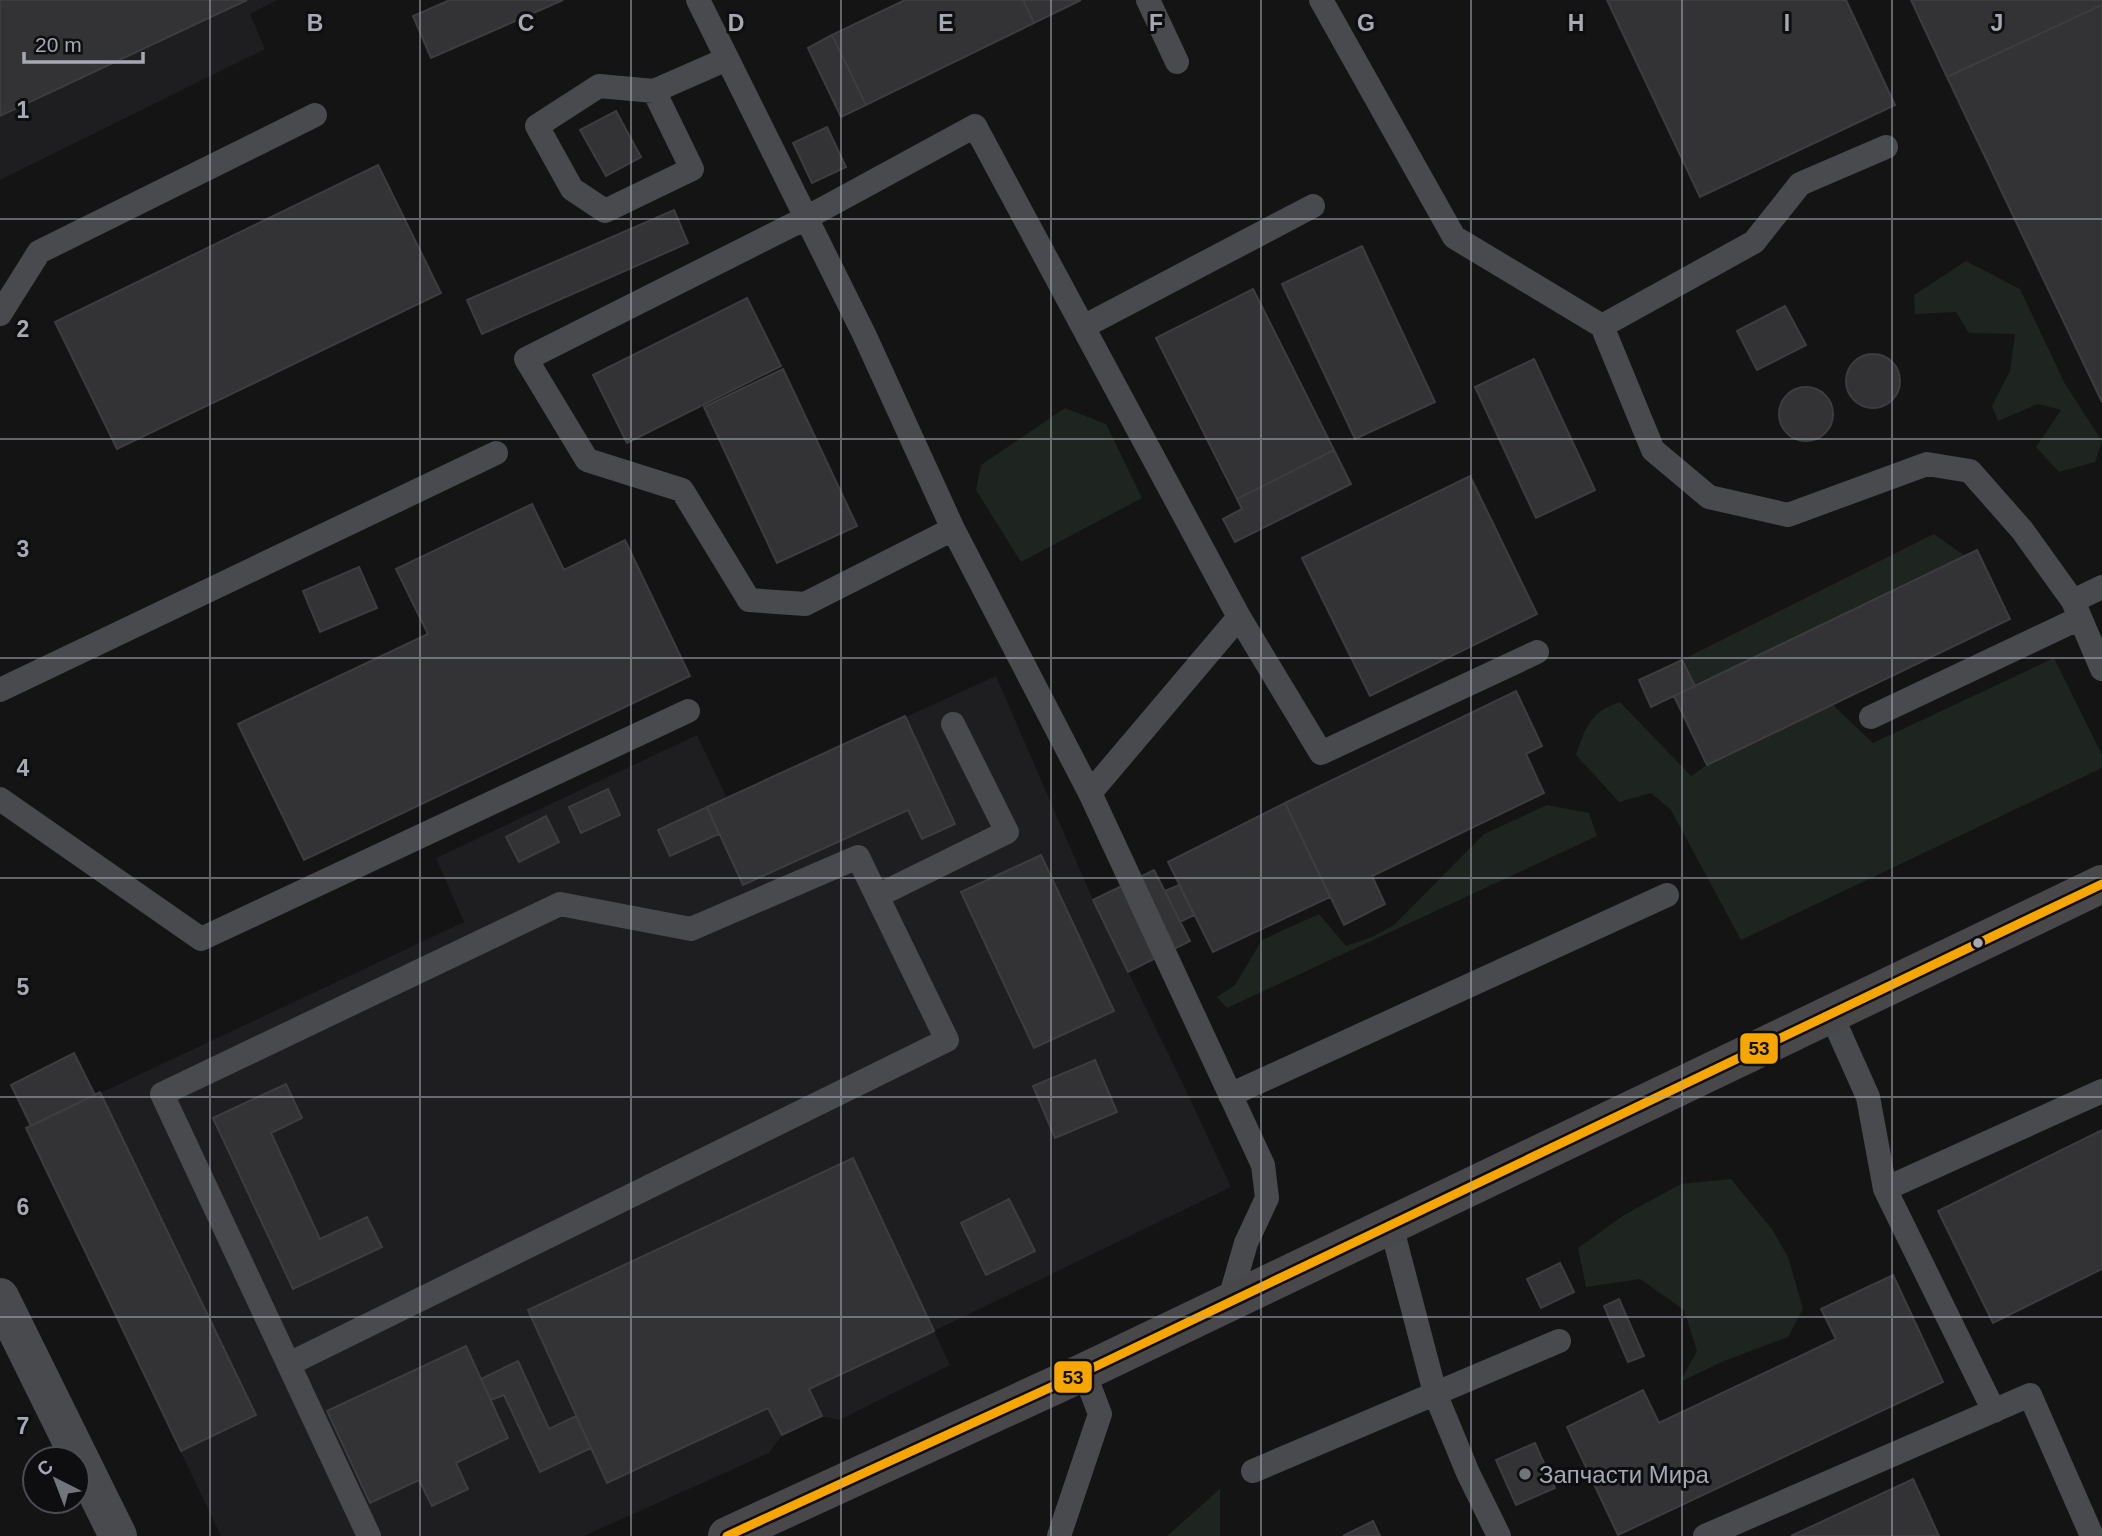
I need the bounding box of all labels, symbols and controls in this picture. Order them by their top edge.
text: B [307,10,323,36]
text: C [518,10,534,36]
text: D [728,10,744,36]
text: E [938,10,954,36]
text: F [1149,10,1163,36]
text: G [1357,10,1375,36]
text: H [1568,10,1584,36]
text: I [1784,10,1790,36]
text: J [1991,10,2003,36]
scale bar [24,21,144,65]
text: 20 m [35,33,82,56]
text: 1 [17,97,30,123]
text: 2 [17,316,29,342]
text: 3 [17,536,29,562]
text: 4 [17,755,30,781]
unlabelled marker [1971,936,1985,950]
text: 5 [17,974,30,1000]
line badge: 53 [1739,1032,1779,1065]
text: 53 [1748,1038,1770,1059]
text: 6 [17,1194,29,1220]
line badge: 53 [1053,1360,1093,1394]
text: 53 [1062,1367,1084,1388]
text: 7 [17,1413,29,1439]
north arrow [21,1445,91,1515]
text: С [33,1455,57,1480]
place label: Запчасти Мира [1539,1461,1710,1488]
marker: Запчасти Мира [1517,1466,1533,1482]

